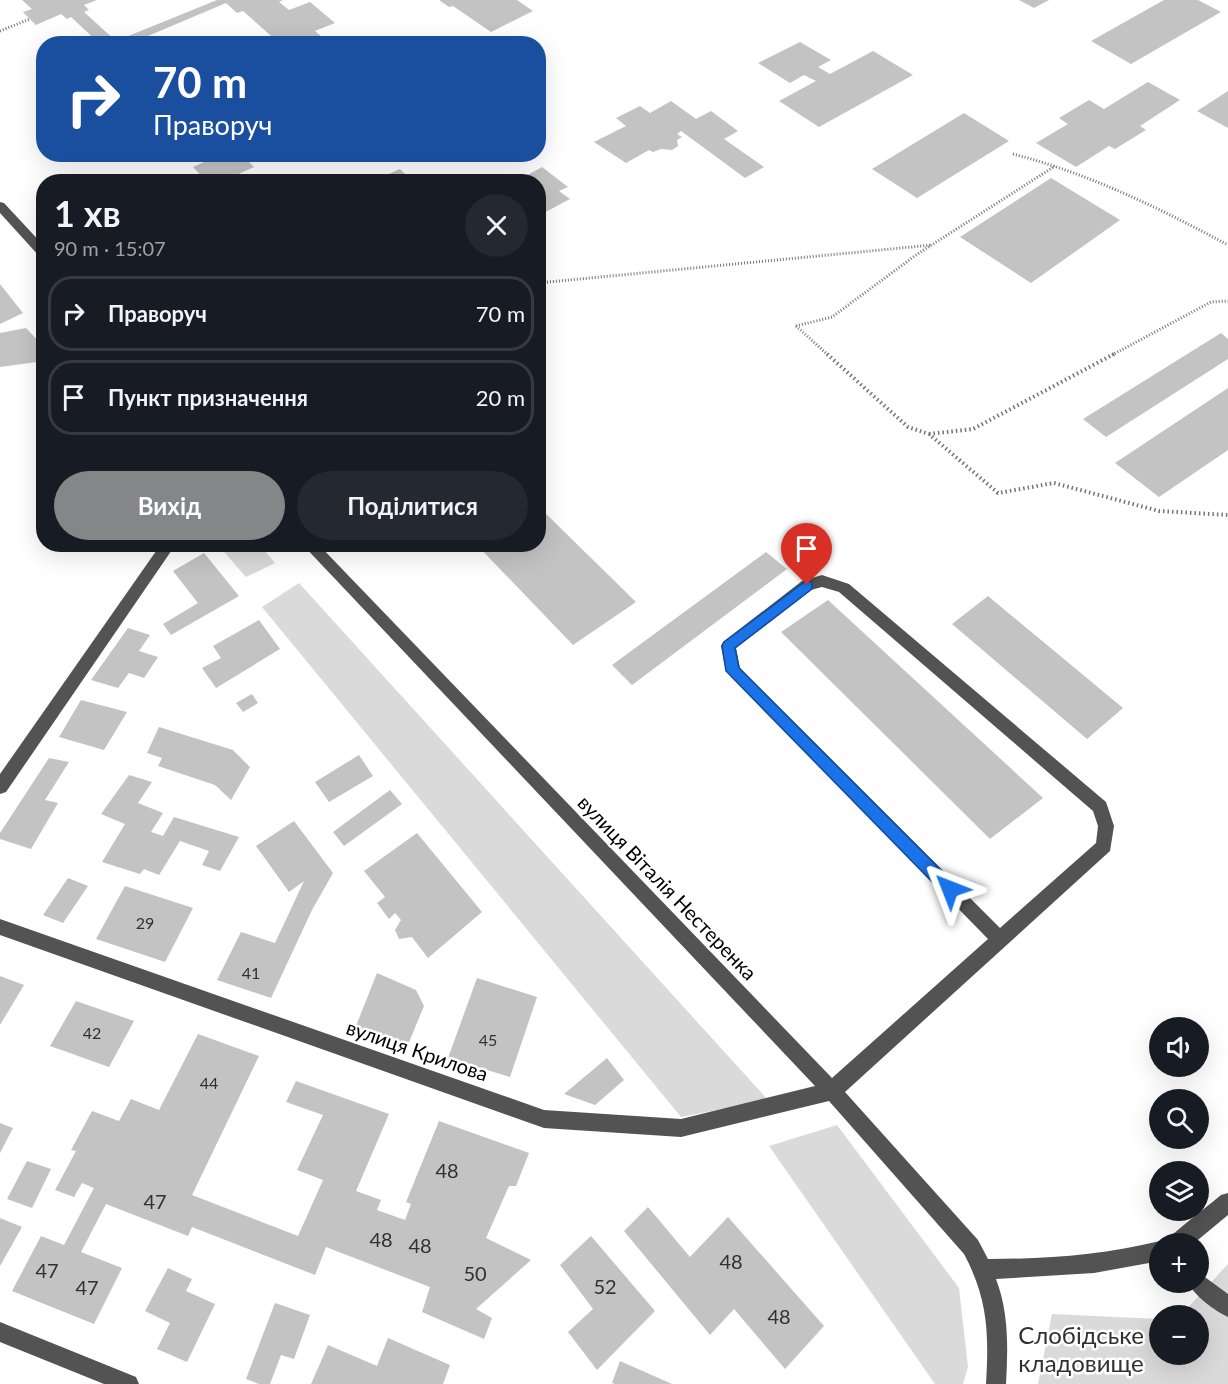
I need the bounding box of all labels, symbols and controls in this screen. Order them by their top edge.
text: 70 m [153,57,247,107]
icon: right [54,60,132,138]
text: Праворуч [153,108,273,141]
text: 1 хв [54,191,121,235]
button: close [465,194,528,257]
text: 90 m · 15:07 [54,236,166,260]
icon: right [57,297,90,330]
text: Праворуч [108,300,207,327]
text: 70 m [476,300,525,327]
icon: arrive [57,381,90,414]
text: Пункт призначення [108,384,308,411]
text: 20 m [476,384,525,411]
button: Вихід [54,471,285,540]
button: Поділитися [297,471,528,540]
pin [781,523,832,585]
icon: arrive [790,532,823,565]
street label: вулиця Віталія Нестеренка [573,790,762,984]
position arrow [918,857,982,921]
house number: 29 [136,913,154,932]
house number: 41 [242,963,260,982]
street label: вулиця Крилова [343,1015,491,1086]
map controls [1149,1017,1209,1365]
button: sound [1149,1017,1209,1077]
house number: 42 [83,1023,101,1042]
house number: 45 [479,1030,497,1049]
house number: 44 [200,1073,218,1092]
button: search [1149,1089,1209,1149]
house number: 48 [435,1158,459,1182]
button: layers [1149,1161,1209,1221]
house number: 47 [143,1189,167,1213]
house number: 48 [369,1227,393,1251]
house number: 48 [408,1233,432,1257]
button: + [1149,1233,1209,1293]
house number: 48 [719,1249,743,1273]
house number: 47 [35,1258,59,1282]
house number: 50 [463,1261,487,1285]
house number: 52 [593,1274,617,1298]
house number: 47 [75,1275,99,1299]
house number: 48 [767,1304,791,1328]
button: − [1149,1305,1209,1365]
park label: Слобідське кладовище [1018,1320,1144,1377]

